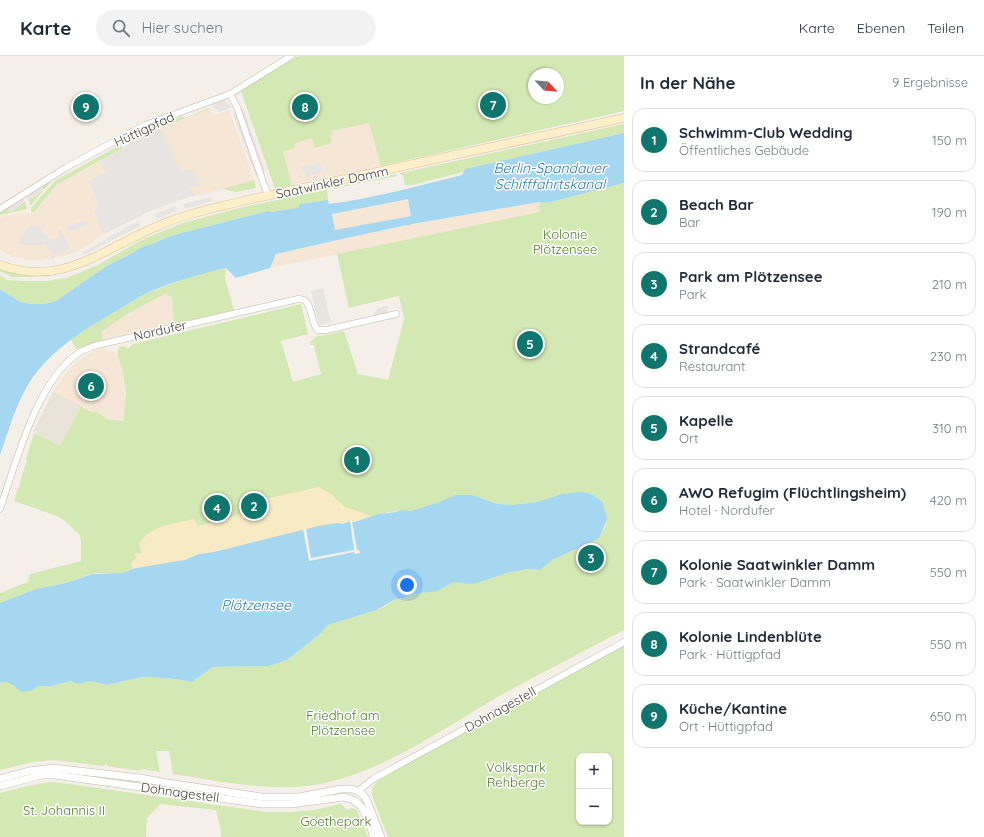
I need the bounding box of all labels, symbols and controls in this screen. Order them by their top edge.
search box [96,10,376,46]
text: Karte [20,16,72,40]
icon: search [110,17,132,39]
text: Hier suchen [142,18,223,37]
text: Karte [799,19,835,37]
text: Ebenen [857,19,905,37]
text: Teilen [927,19,964,37]
north arrow [528,68,564,104]
text: In der Nähe [640,72,736,93]
text: 9 Ergebnisse [892,74,968,90]
pin: 7 [480,90,506,120]
pin: 9 [73,92,99,122]
pin: 8 [292,92,318,122]
street label: Hüttigpfad [111,108,177,150]
text: Schwimm-Club Wedding [679,123,853,142]
text: 1 [651,132,657,148]
text: 150 m [932,132,967,148]
text: Öffentliches Gebäude [679,142,809,158]
water label: Berlin-Spandauer Schifffahrtskanal [493,159,608,193]
street label: Saatwinkler Damm [274,162,390,202]
text: Beach Bar [679,195,754,214]
text: 2 [650,204,658,220]
text: 190 m [932,204,967,220]
text: Bar [679,214,700,230]
park label: Kolonie Plötzensee [533,226,597,257]
text: Park am Plötzensee [679,267,823,286]
text: 3 [651,276,657,292]
text: 210 m [932,276,967,292]
text: Park [679,286,707,302]
street label: Nordufer [132,316,188,344]
pin: 5 [517,329,543,359]
text: Strandcafé [679,339,760,358]
text: 4 [650,348,658,364]
text: 230 m [930,348,967,364]
text: Restaurant [679,358,745,374]
pin: 6 [78,371,104,401]
text: Kapelle [679,411,733,430]
text: 5 [650,420,658,436]
text: 310 m [932,420,967,436]
text: Ort [679,430,698,446]
pin: 1 [344,445,370,475]
text: AWO Refugim (Flüchtlingsheim) [679,483,906,502]
pin: 2 [241,491,267,521]
text: 6 [650,492,658,508]
text: 420 m [930,492,967,508]
pin: 4 [204,493,230,523]
text: Hotel · Nordufer [679,502,775,518]
pin: 3 [578,543,604,573]
text: Kolonie Saatwinkler Damm [679,555,875,574]
text: 7 [650,564,658,580]
text: 550 m [930,564,967,580]
text: Park · Saatwinkler Damm [679,574,831,590]
your location [397,575,417,595]
water label: Plötzensee [221,596,292,614]
text: Kolonie Lindenblüte [679,627,822,646]
text: 8 [650,636,658,652]
text: 550 m [930,636,967,652]
text: Park · Hüttigpfad [679,646,781,662]
street label: Dohnagestell [462,683,538,735]
text: Küche/Kantine [679,699,787,718]
park label: Friedhof am Plötzensee [306,707,380,738]
text: 9 [650,708,658,724]
text: 650 m [930,708,967,724]
text: Ort · Hüttigpfad [679,718,773,734]
map controls [576,753,612,825]
button: + [576,753,612,789]
park label: Volkspark Rehberge [486,759,546,790]
street label: Dohnagestell [140,779,220,805]
button: − [576,789,612,825]
park label: St. Johannis II [23,802,105,818]
park label: Goethepark [300,813,372,829]

